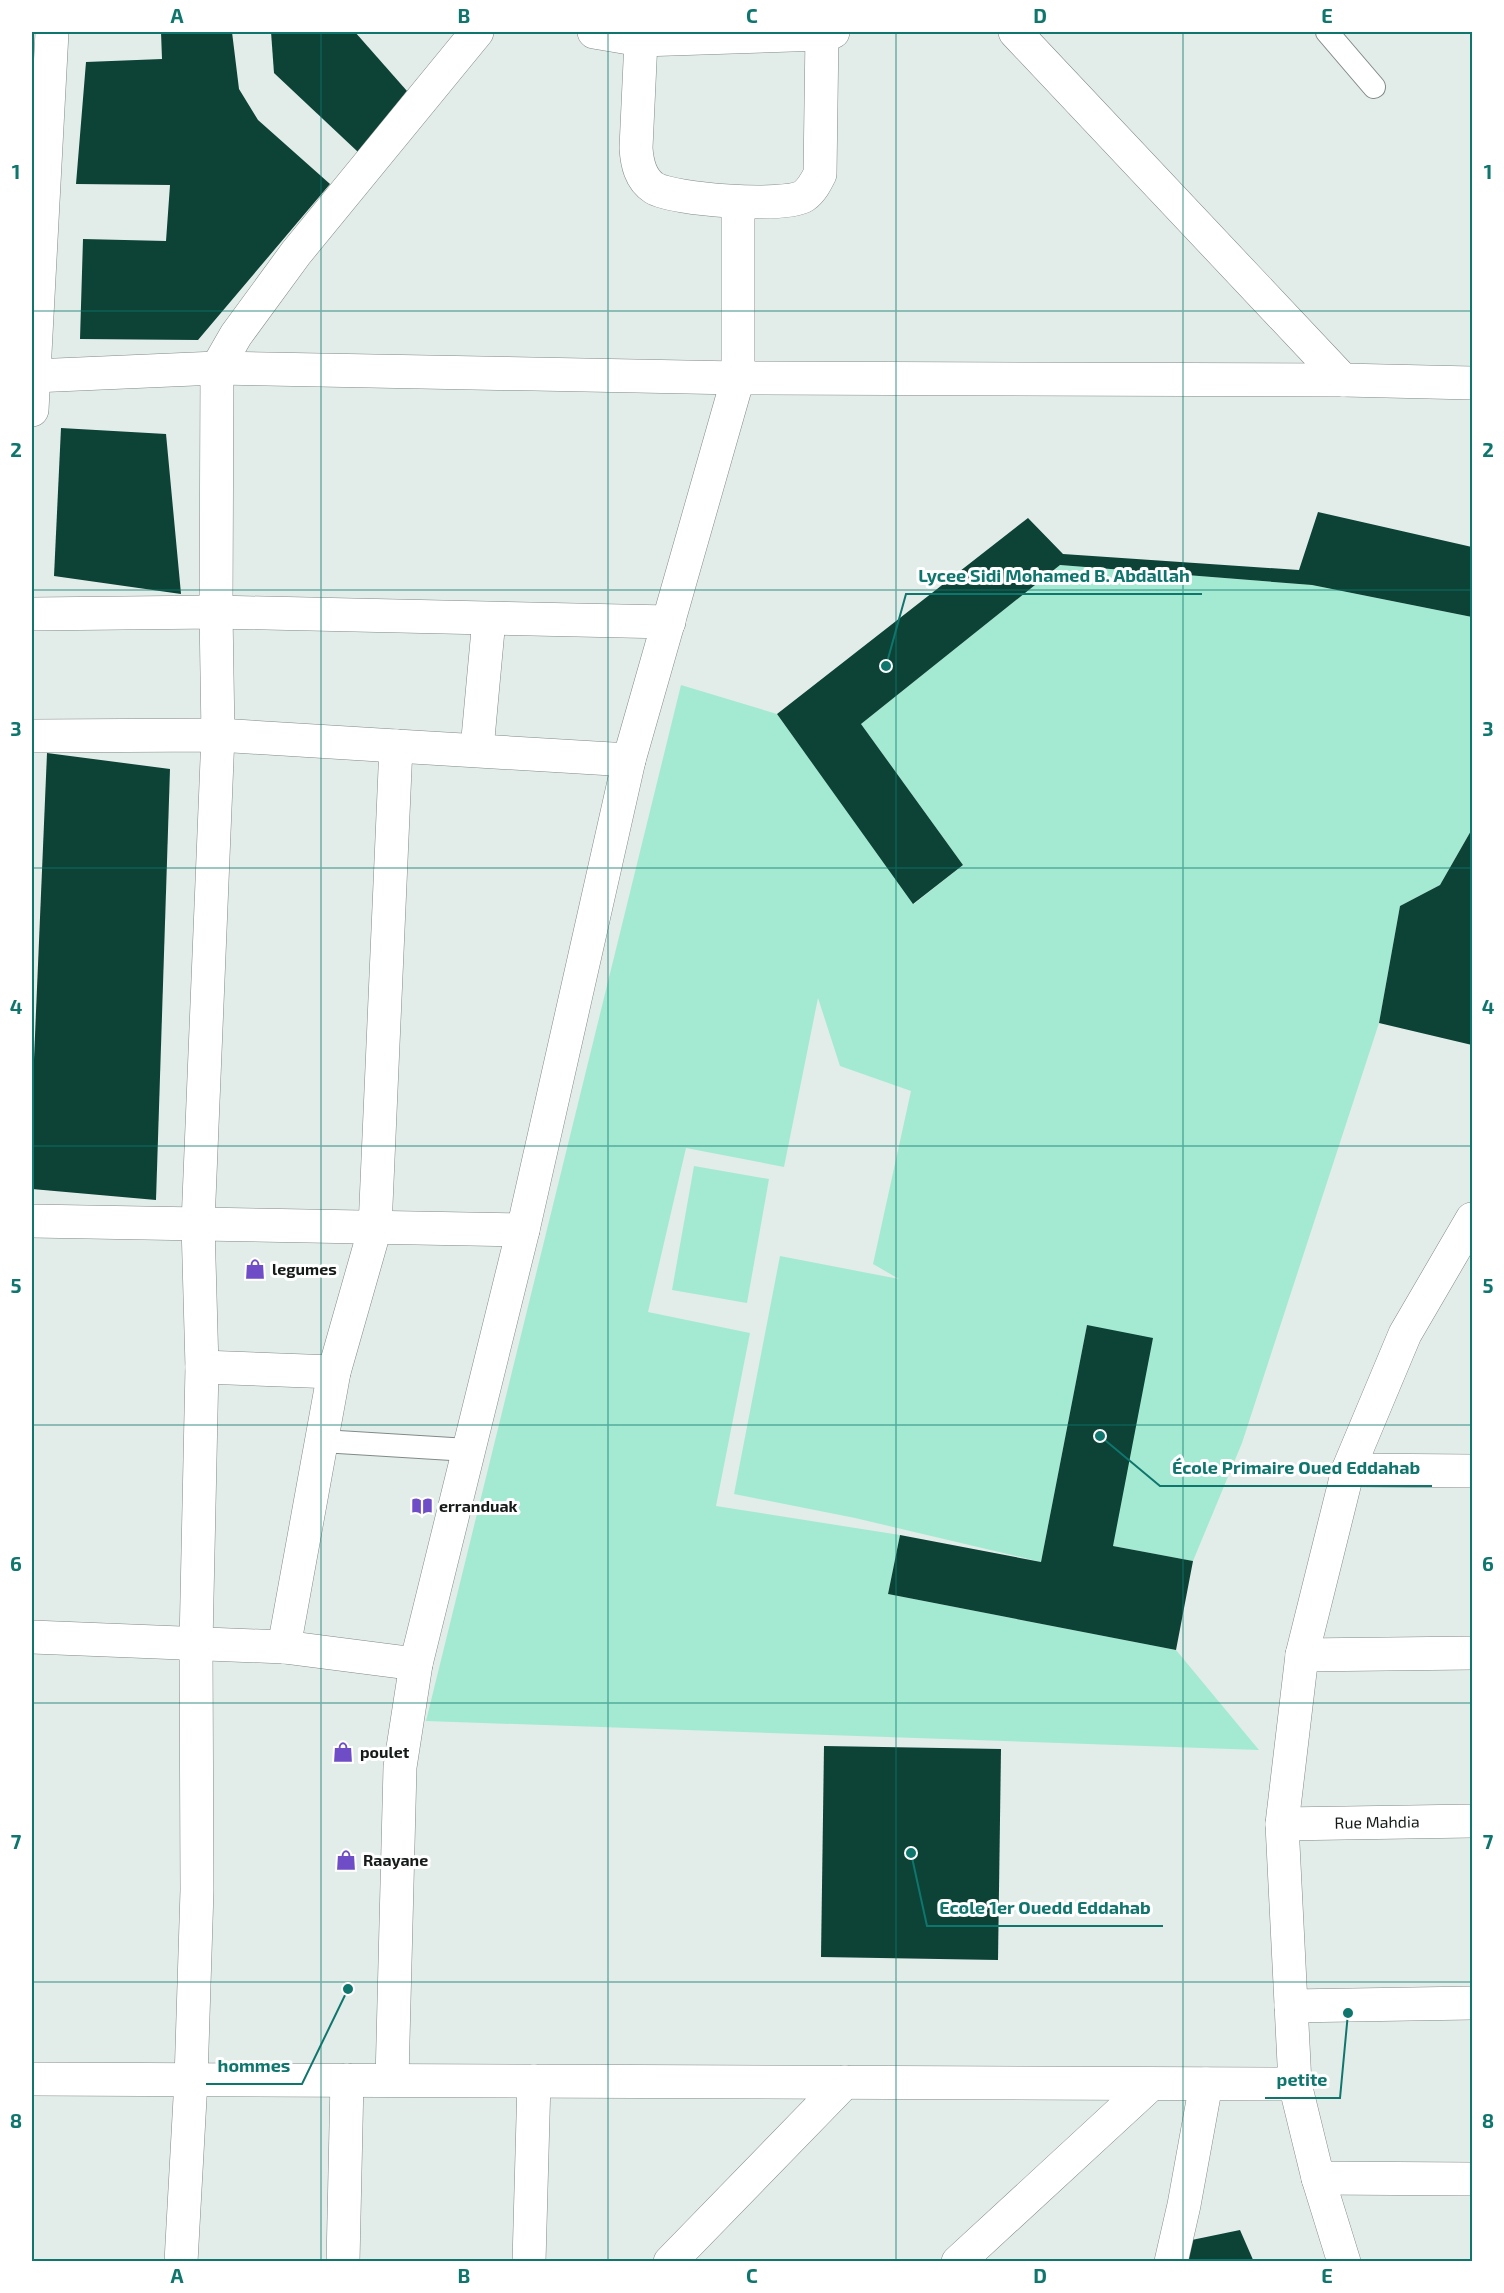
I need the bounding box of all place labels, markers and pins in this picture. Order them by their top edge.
callout: Lycee Sidi Mohamed B. Abdallah [906,558,1202,594]
shop icon: legumes [243,1257,267,1281]
place label: legumes [272,1259,337,1278]
callout: École Primaire Oued Eddahab [1160,1450,1432,1486]
library icon: erranduak [410,1494,434,1518]
place label: erranduak [439,1496,518,1515]
shop icon: poulet [331,1740,355,1764]
place label: poulet [360,1742,410,1761]
shop icon: Raayane [334,1848,358,1872]
place label: Raayane [363,1850,428,1870]
callout: Ecole 1er Ouedd Eddahab [927,1890,1163,1926]
callout: hommes [206,2048,302,2084]
callout: petite [1265,2062,1340,2098]

